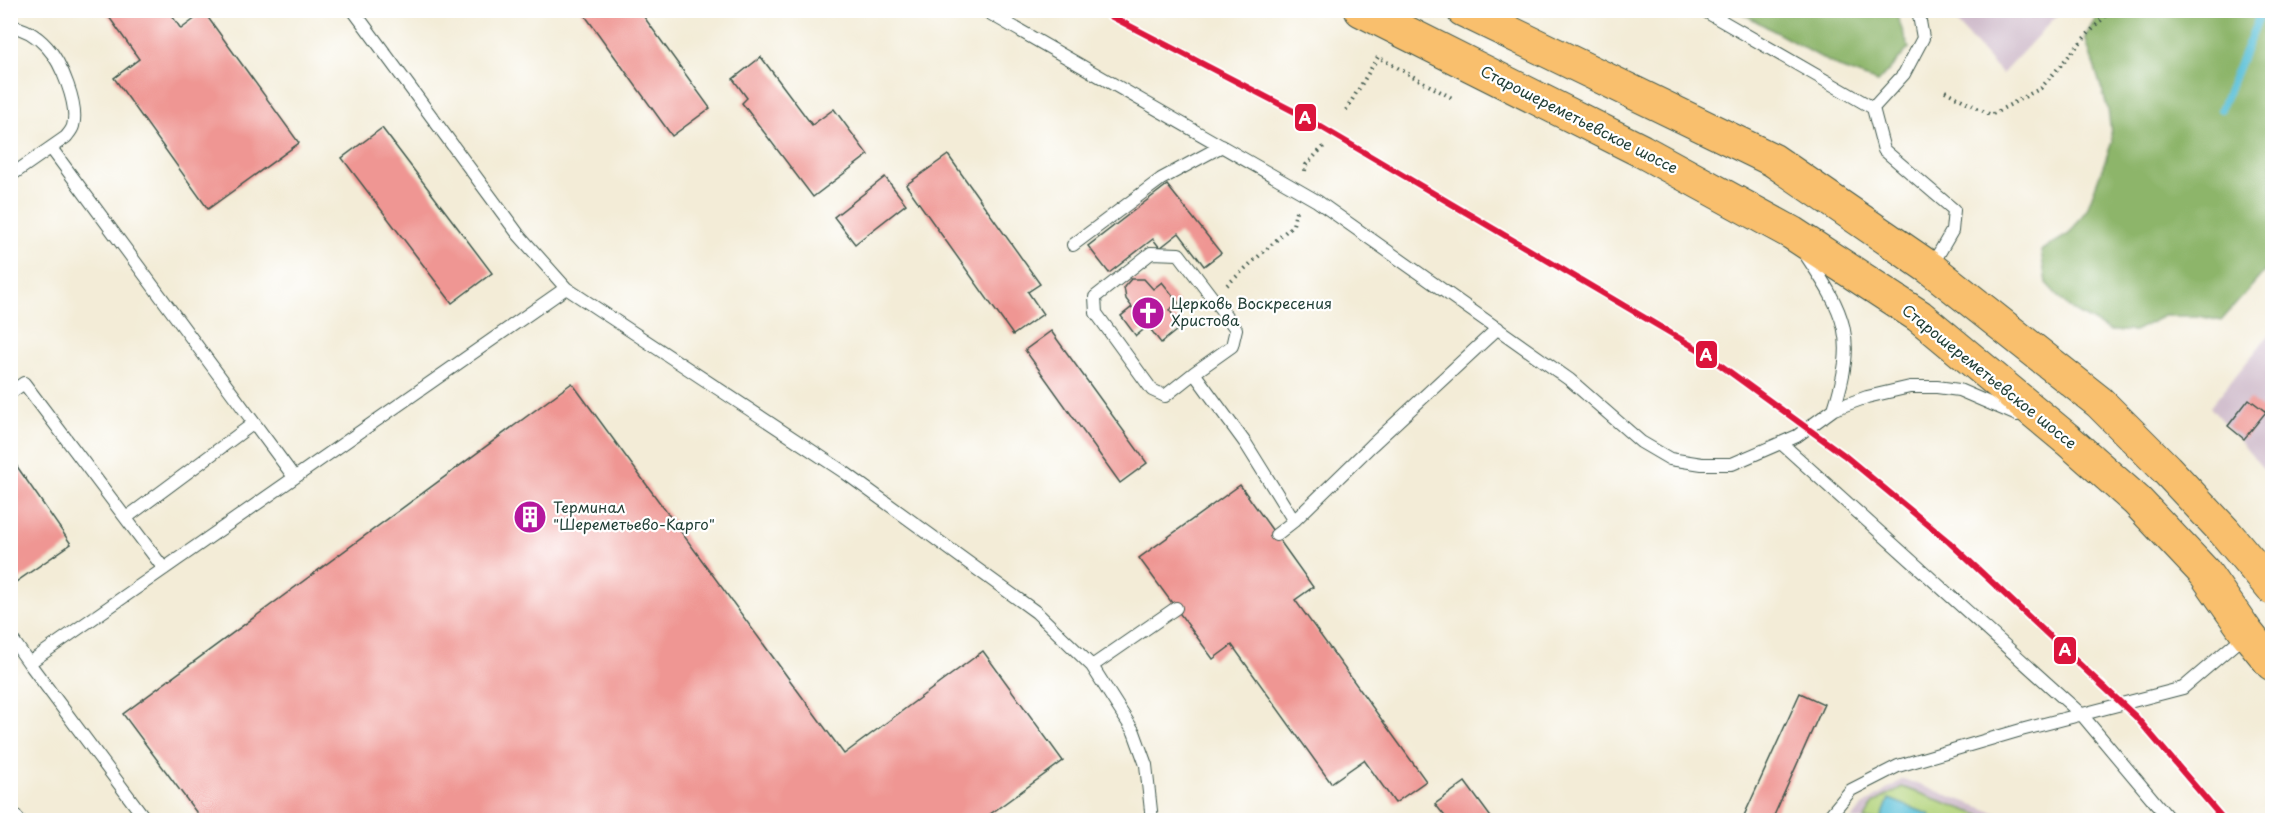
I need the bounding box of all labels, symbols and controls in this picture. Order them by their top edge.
street label: Старошереметьевское шоссе [1477,59,1682,179]
line badge: A [1294,103,1317,132]
text: A [1299,105,1312,129]
place label: Церковь Воскресения Христова [1171,291,1332,331]
church icon: Церковь Воскресения Христова [1130,295,1166,331]
street label: Старошереметьевское шоссе [1898,298,2082,454]
line badge: A [1695,340,1718,369]
text: A [1700,342,1713,366]
place label: Терминал "Шереметьево-Карго" [553,495,715,535]
building icon: Терминал "Шереметьево-Карго" [512,499,548,535]
line badge: A [2053,636,2077,665]
text: A [2059,637,2072,661]

